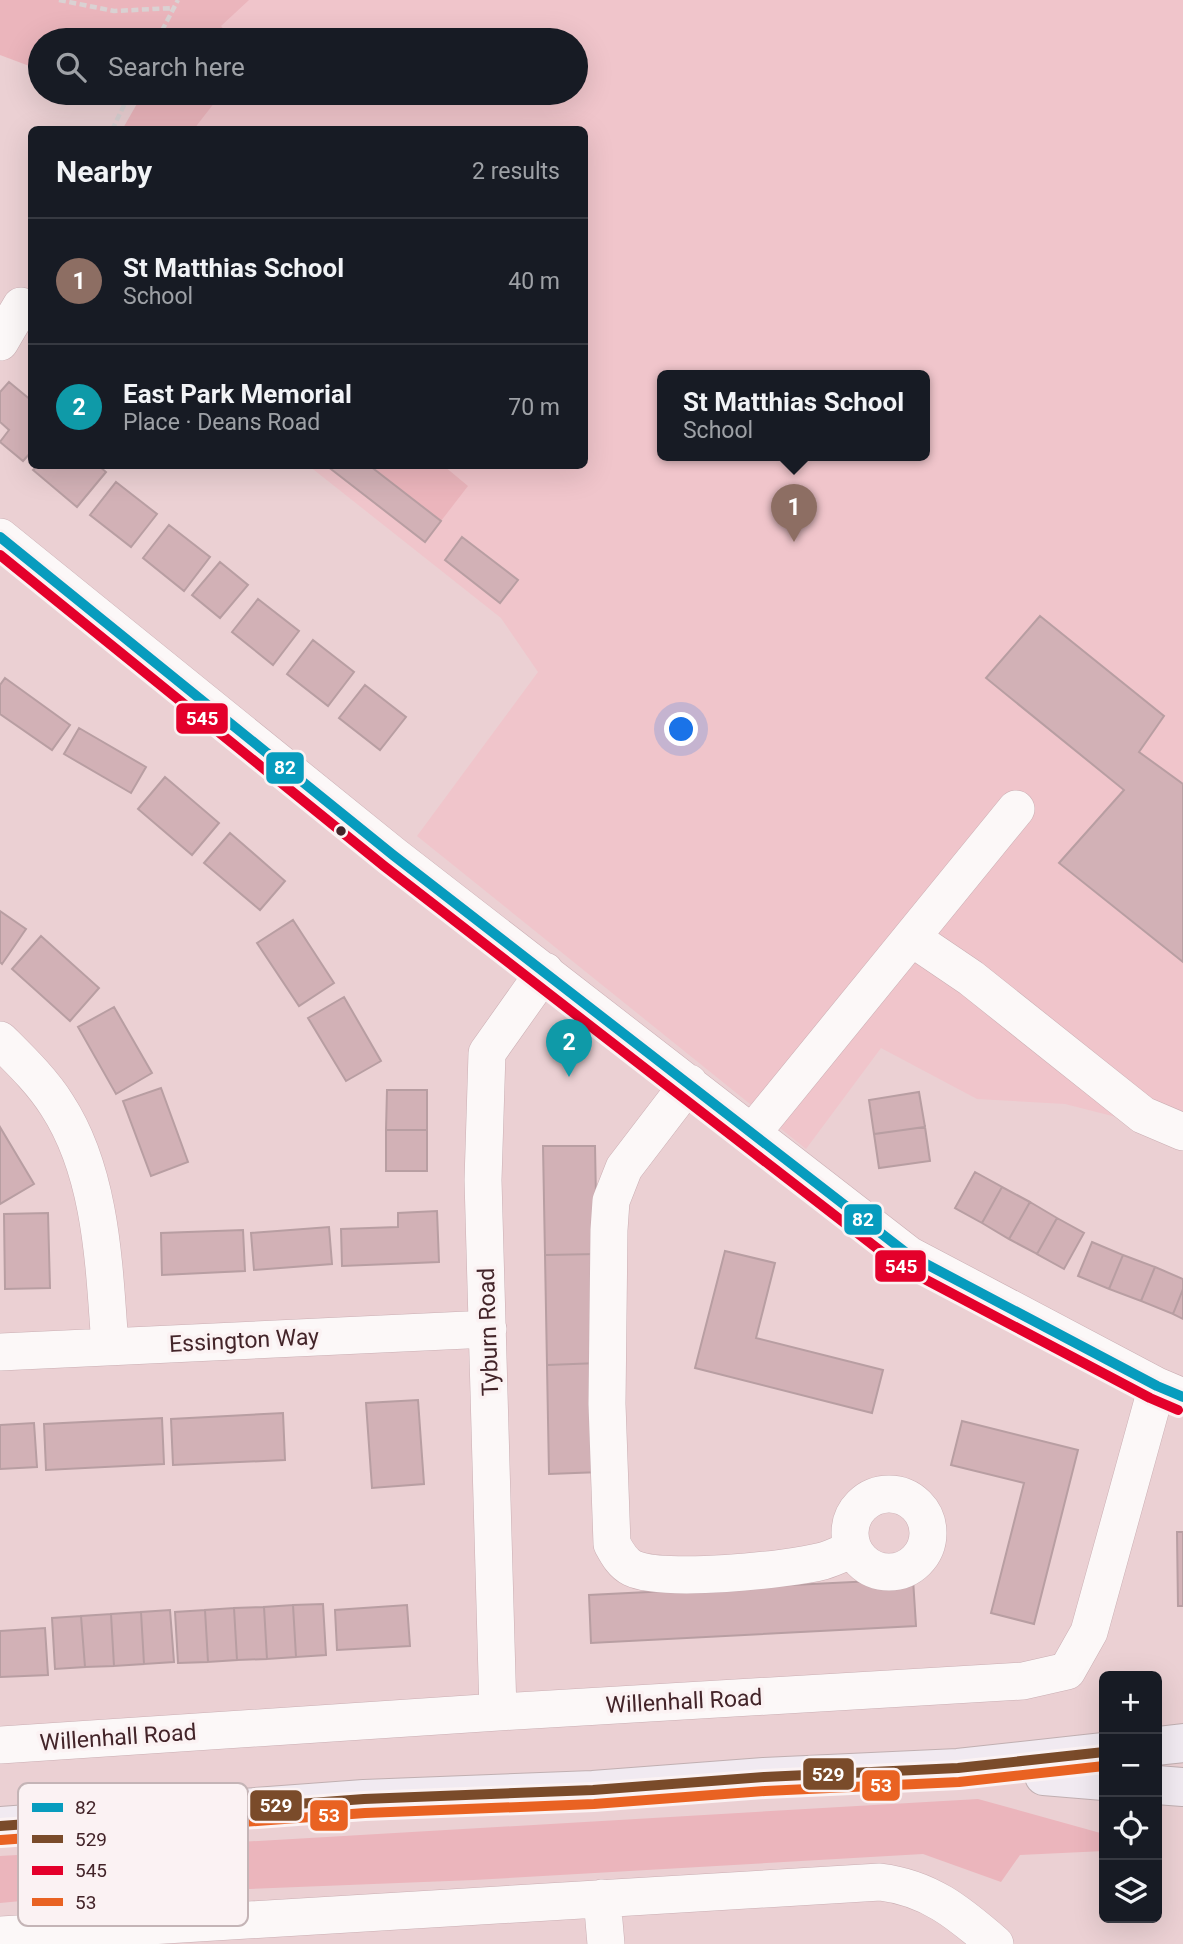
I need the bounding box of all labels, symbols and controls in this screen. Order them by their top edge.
search box [28,28,588,105]
icon: search [52,48,90,86]
text: Search here [108,52,245,82]
text: Nearby [56,154,152,189]
text: 2 results [472,158,560,185]
text: St Matthias School [123,253,344,283]
text: 1 [72,268,86,295]
text: 40 m [508,268,560,295]
text: School [123,283,193,310]
popup [657,370,930,461]
text: East Park Memorial [123,379,352,409]
text: St Matthias School [683,387,904,417]
text: 2 [72,394,86,421]
text: 70 m [508,394,560,421]
text: Place · Deans Road [123,409,320,436]
text: School [683,417,753,444]
pin: 1 [771,484,817,542]
line badge: 545 [175,702,229,735]
text: 545 [186,707,218,730]
your location [664,712,698,746]
line badge: 82 [265,751,305,785]
text: 82 [274,756,296,779]
unlabelled marker [334,824,348,838]
pin: 2 [546,1019,592,1077]
line badge: 82 [843,1203,883,1236]
text: 82 [852,1208,874,1231]
line badge: 545 [874,1249,927,1283]
text: 545 [885,1255,917,1278]
street label: Tyburn Road [473,1267,504,1397]
street label: Essington Way [168,1323,320,1358]
map controls [1099,1671,1162,1923]
button: + [1099,1671,1162,1734]
street label: Willenhall Road [605,1684,763,1719]
street label: Willenhall Road [39,1719,197,1756]
button: − [1099,1734,1162,1797]
line badge: 529 [802,1757,855,1791]
text: 529 [812,1763,844,1786]
line badge: 53 [861,1769,901,1802]
text: 53 [870,1774,892,1797]
legend [18,1783,248,1926]
line badge: 529 [249,1789,303,1822]
text: 529 [260,1794,292,1817]
text: 82 [75,1796,96,1819]
button: locate [1099,1797,1162,1860]
line badge: 53 [309,1799,349,1832]
text: 53 [318,1804,340,1827]
text: 529 [75,1828,107,1851]
text: 545 [75,1859,107,1882]
button: layers [1099,1860,1162,1923]
text: 53 [75,1891,96,1914]

